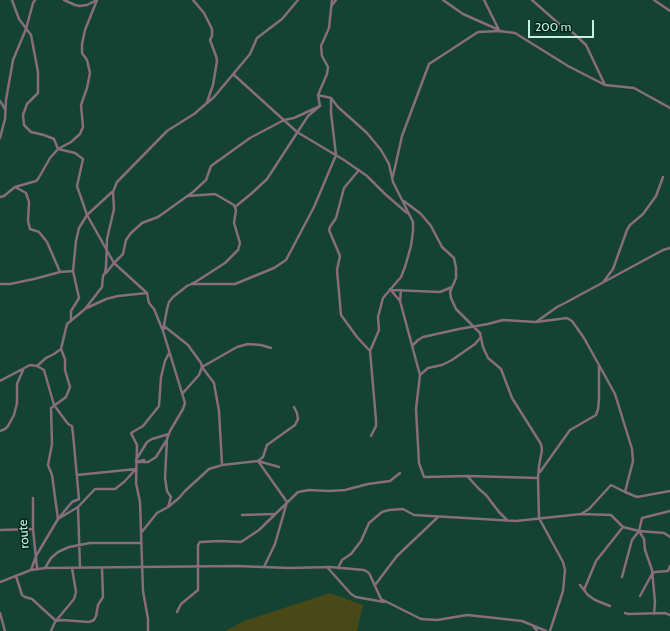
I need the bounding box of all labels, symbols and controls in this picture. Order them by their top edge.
scale bar [530,12,596,38]
text: 200 m [535,19,571,34]
street label: route [15,519,33,549]

